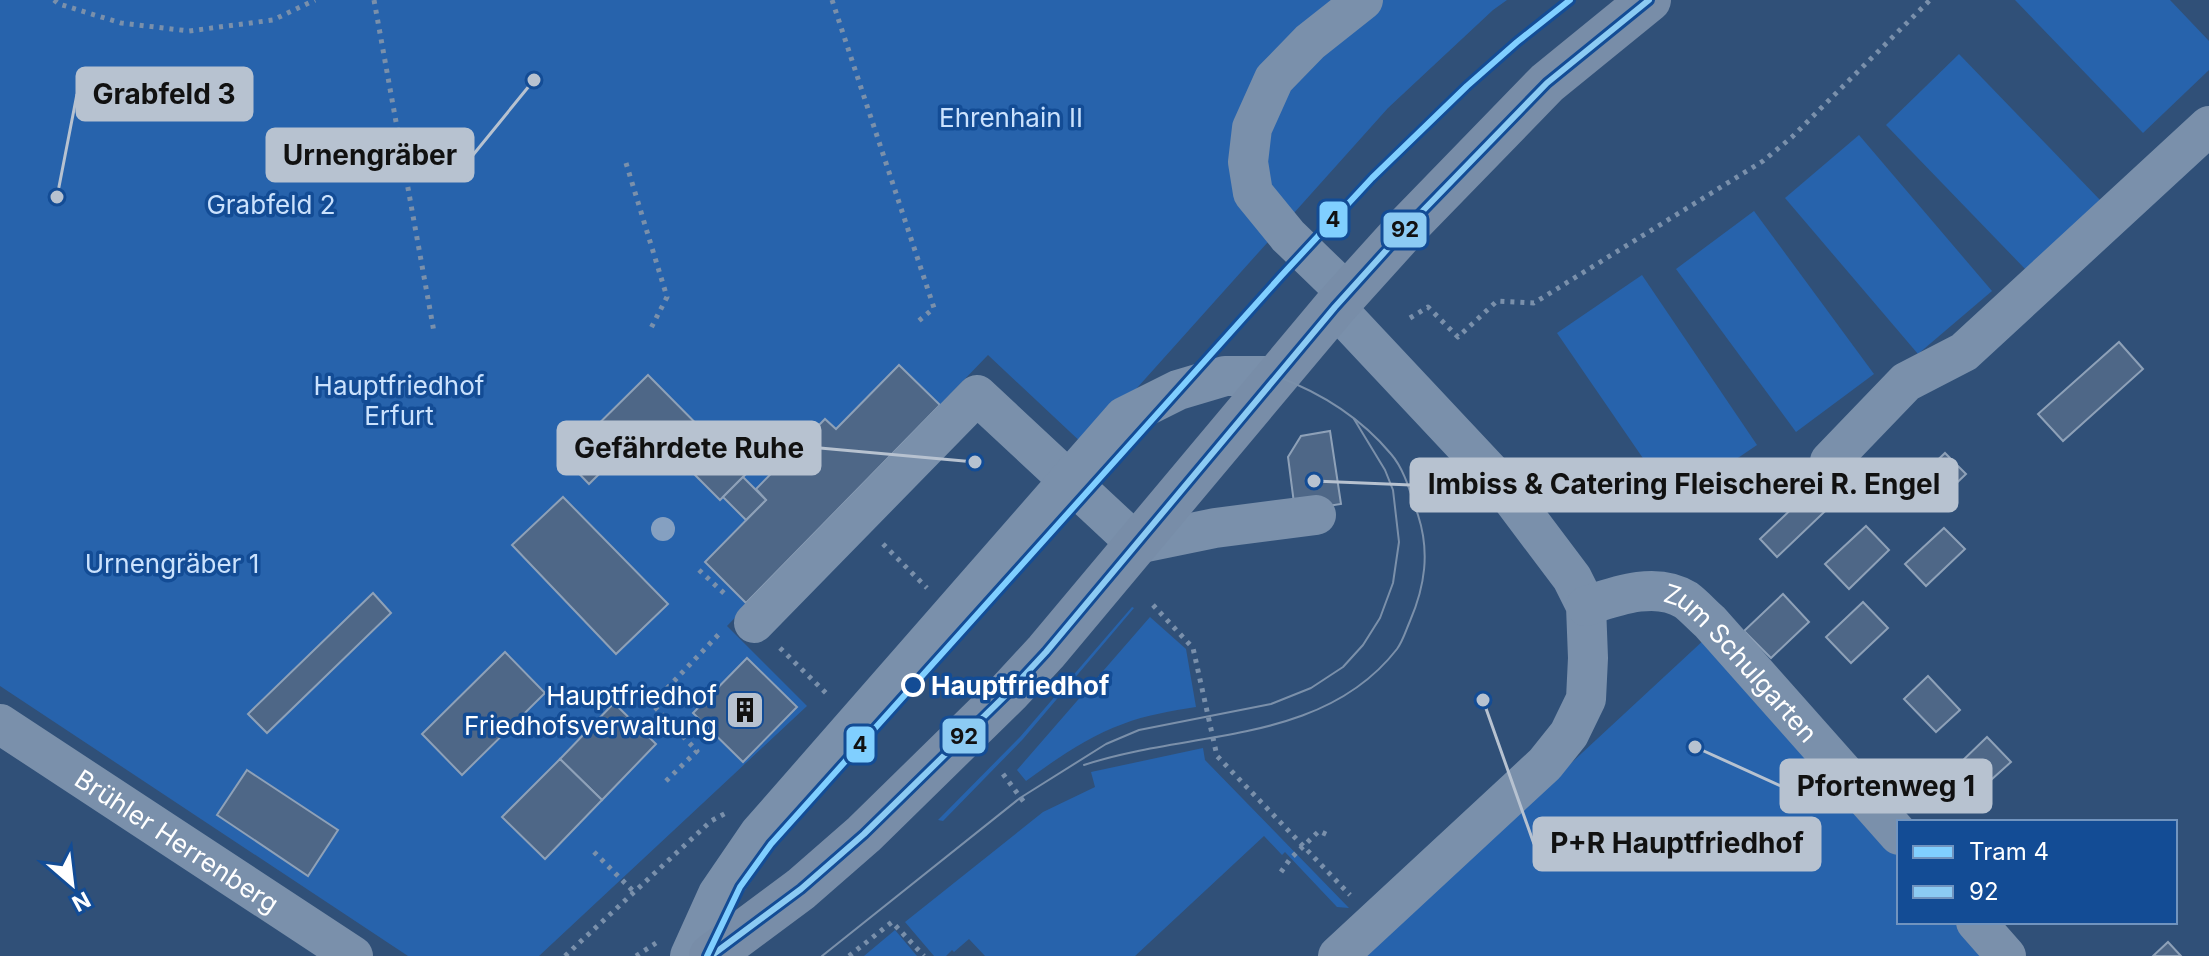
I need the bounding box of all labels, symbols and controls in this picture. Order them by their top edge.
callout: Grabfeld 3 [77,68,252,120]
text: Grabfeld 3 [92,77,236,111]
park label: Ehrenhain II [939,102,1083,133]
callout: Urnengräber [267,129,473,181]
text: Urnengräber [283,138,457,172]
park label: Grabfeld 2 [206,189,336,220]
line badge: 4 [1318,200,1349,239]
text: 4 [1326,206,1340,232]
line badge: 92 [1382,211,1428,249]
text: 92 [1391,216,1419,242]
park label: Hauptfriedhof Erfurt [314,370,485,431]
callout: Gefährdete Ruhe [558,422,820,474]
text: Gefährdete Ruhe [574,431,804,465]
callout: Imbiss & Catering Fleischerei R. Engel [1411,459,1957,511]
text: Imbiss & Catering Fleischerei R. Engel [1428,467,1940,501]
park label: Urnengräber 1 [85,548,259,579]
street label: Zum Schulgarten [1660,577,1824,748]
place label: Hauptfriedhof [931,670,1110,701]
marker: Hauptfriedhof [902,674,924,696]
place label: Hauptfriedhof Friedhofsverwaltung [464,680,717,741]
building icon: Hauptfriedhof Friedhofsverwaltung [724,689,766,731]
line badge: 92 [941,717,987,755]
text: 92 [950,723,978,749]
line badge: 4 [845,725,876,764]
text: 4 [853,731,867,757]
callout: Pfortenweg 1 [1781,760,1991,812]
street label: Brühler Herrenberg [70,762,285,919]
text: Pfortenweg 1 [1797,769,1975,803]
callout: P+R Hauptfriedhof [1534,818,1820,870]
legend [1897,820,2177,924]
text: P+R Hauptfriedhof [1550,826,1804,860]
text: Tram 4 [1969,837,2049,866]
north arrow [32,844,112,924]
text: 92 [1969,877,1999,906]
text: N [68,886,95,917]

